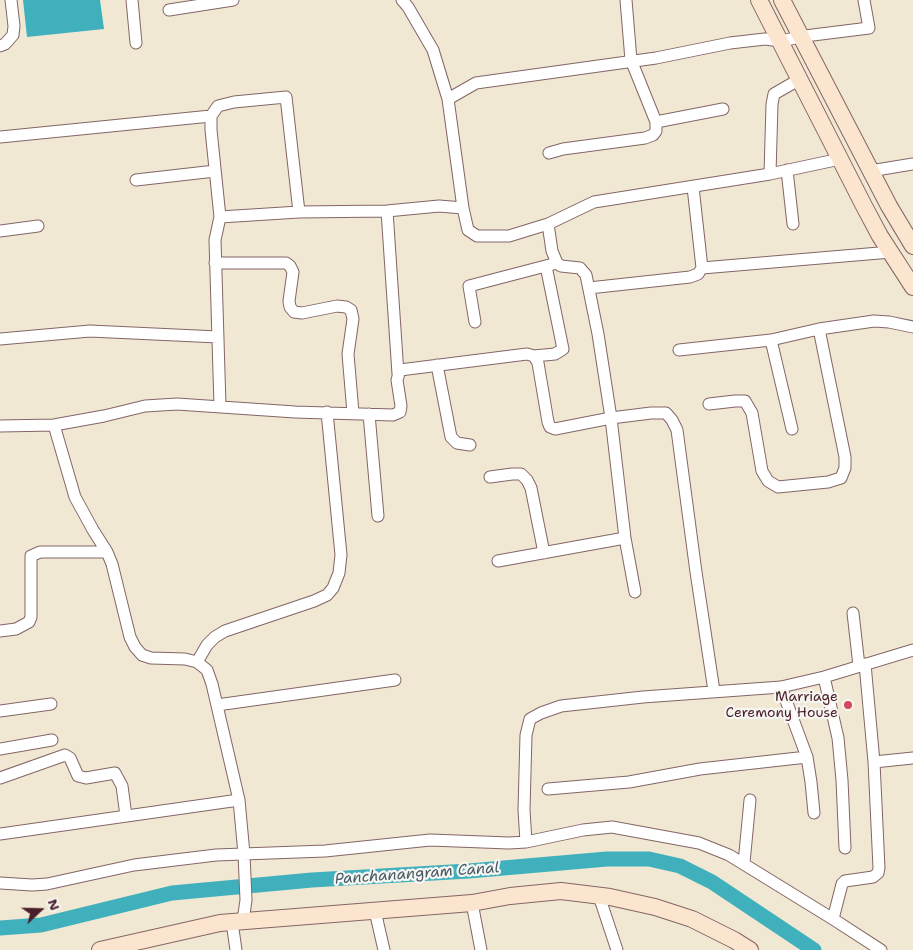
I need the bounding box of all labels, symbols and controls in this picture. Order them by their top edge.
place label: Marriage Ceremony House [726,689,838,722]
marker: Marriage Ceremony House [842,699,854,711]
water label: Panchanangram Canal [334,859,500,889]
north arrow [15,885,65,935]
text: N [44,896,64,913]

